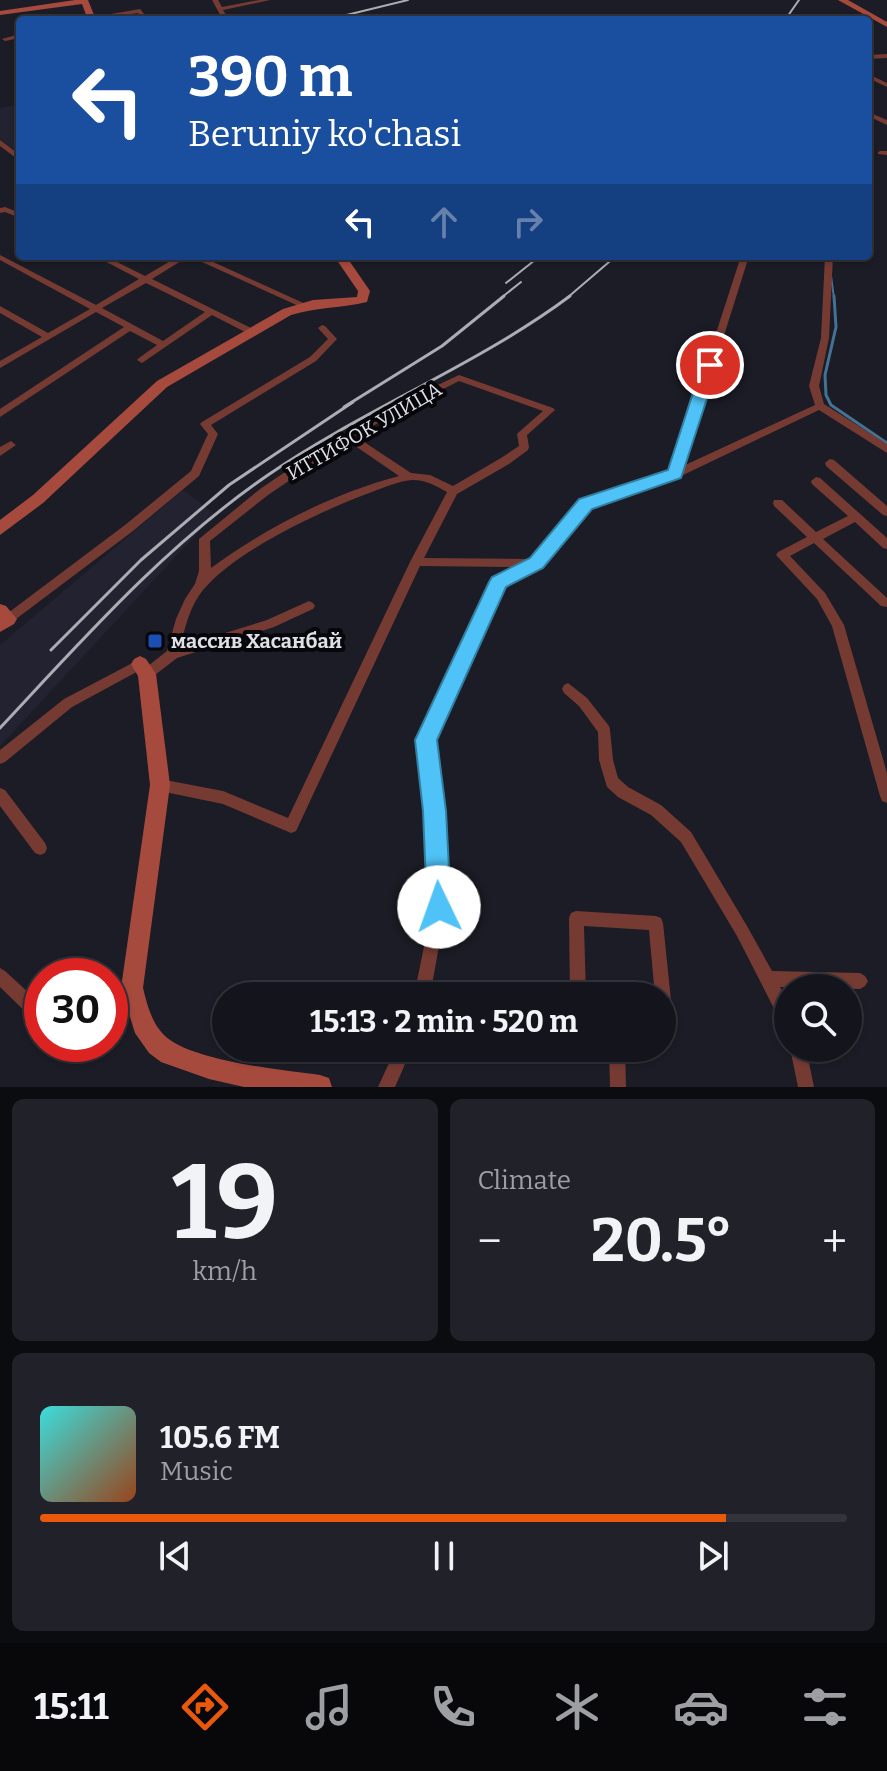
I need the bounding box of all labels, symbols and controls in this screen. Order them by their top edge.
text: 390 m [188,44,352,111]
icon: left [56,48,160,152]
text: Beruniy ko'chasi [188,112,461,156]
icon: left [338,200,382,244]
icon: ahead [422,200,466,244]
icon: right [506,200,550,244]
pin [676,331,744,399]
icon: arrive [688,343,732,387]
street label: ИТТИФОК УЛИЦА [282,376,447,485]
place label: массив Хасанбай [171,629,342,653]
marker: массив Хасанбай [146,632,164,650]
position arrow [397,865,481,949]
speed limit sign: 30 [24,958,128,1062]
map controls [774,974,862,1062]
button: search [774,974,862,1062]
text: 15:13 · 2 min · 520 m [310,1004,578,1040]
text: 19 [172,1141,278,1266]
text: Climate [478,1165,571,1196]
text: 20.5° [591,1205,733,1277]
text: − [478,1215,502,1268]
text: + [822,1215,847,1268]
text: km/h [193,1256,257,1287]
text: 105.6 FM [160,1420,280,1456]
text: Music [160,1456,233,1487]
icon: previous [153,1534,197,1578]
icon: pause [422,1534,466,1578]
icon: next [691,1534,735,1578]
icon: directions [177,1679,233,1735]
icon: music [301,1679,357,1735]
icon: phone [425,1679,481,1735]
icon: climate [549,1679,605,1735]
icon: car [673,1679,729,1735]
icon: filters [797,1679,853,1735]
text: 15:11 [34,1685,109,1729]

